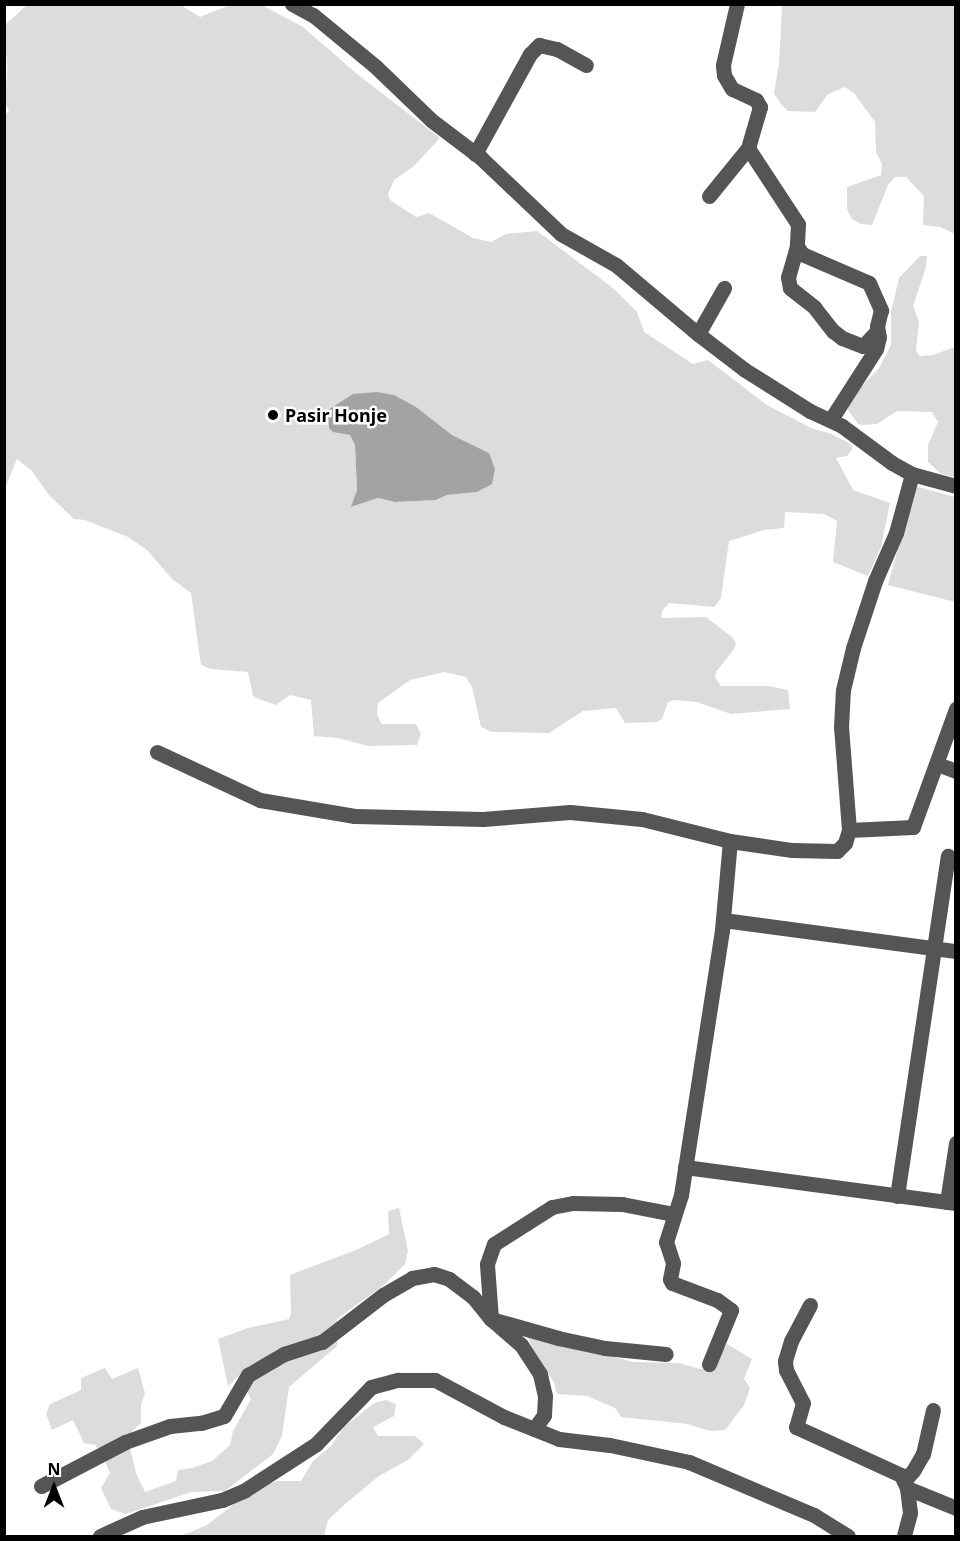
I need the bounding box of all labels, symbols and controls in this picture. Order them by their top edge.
place label: Pasir Honje [285,404,387,426]
marker: Pasir Honje [266,408,280,422]
north arrow [24,1457,84,1517]
text: N [47,1458,61,1480]

